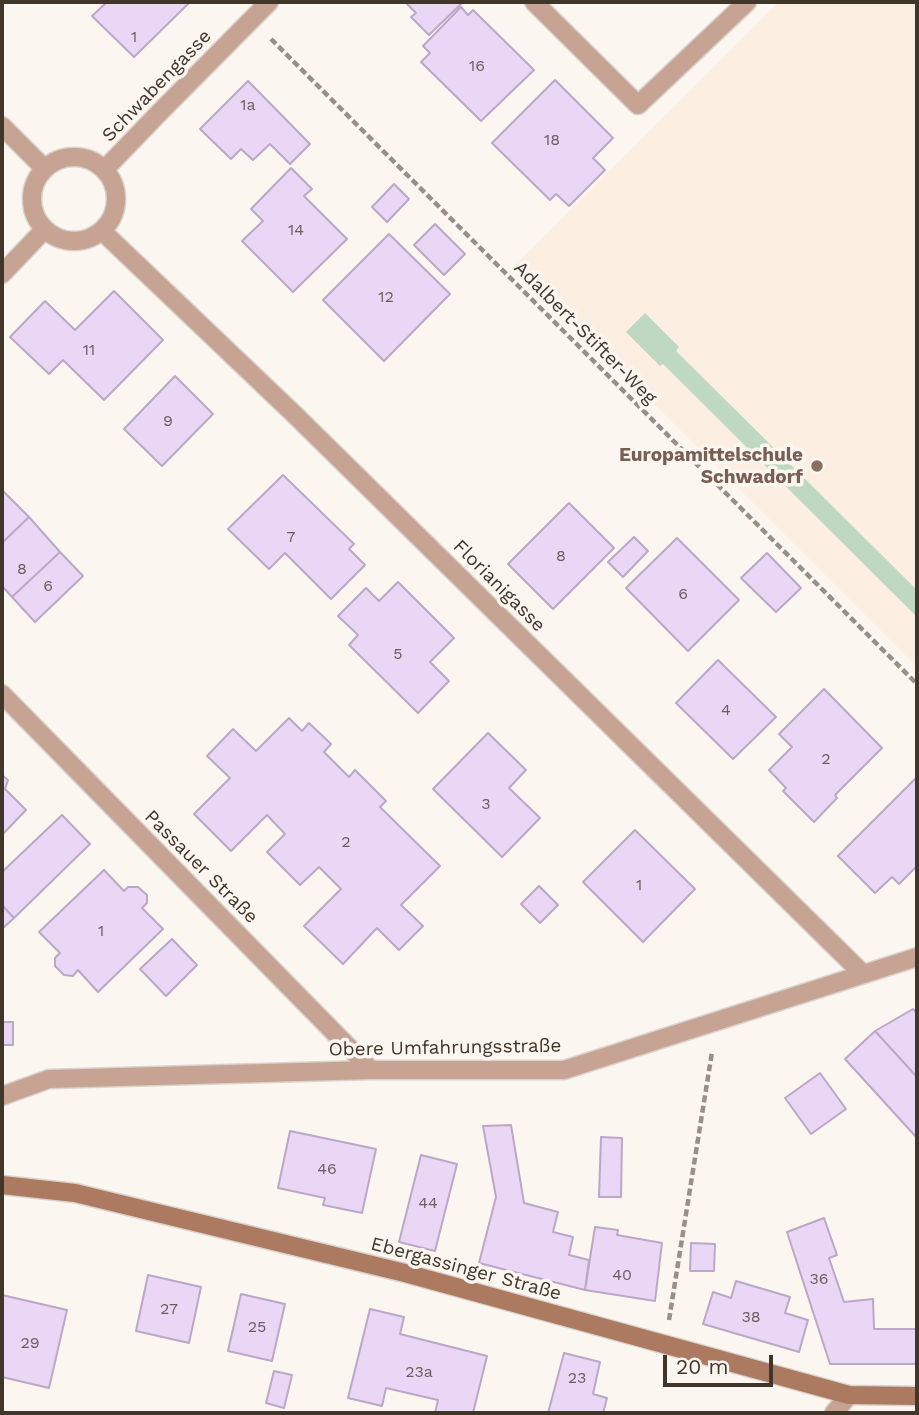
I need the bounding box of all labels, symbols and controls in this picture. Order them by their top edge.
street label: Schwabengasse [98,25,216,147]
house number: 1 [131,27,137,47]
house number: 16 [469,56,485,76]
house number: 1a [240,95,256,115]
house number: 18 [544,130,560,150]
house number: 14 [288,220,304,240]
street label: Adalbert-Stifter-Weg [509,257,661,409]
house number: 12 [378,287,394,307]
house number: 11 [83,340,95,360]
house number: 9 [163,411,173,431]
place label: Europamittelschule Schwadorf [619,444,803,488]
marker: Europamittelschule Schwadorf [809,458,825,474]
house number: 7 [287,527,295,547]
street label: Florianigasse [448,535,550,637]
house number: 8 [556,546,566,566]
house number: 8 [17,559,27,579]
house number: 6 [43,576,53,596]
house number: 6 [678,584,688,604]
house number: 5 [393,644,403,664]
house number: 4 [721,700,731,720]
house number: 2 [821,749,831,769]
house number: 3 [481,794,491,814]
street label: Passauer Straße [140,806,262,928]
house number: 2 [341,832,351,852]
house number: 1 [636,875,642,895]
house number: 1 [98,921,104,941]
street label: Obere Umfahrungsstraße [328,1035,562,1061]
house number: 46 [317,1159,337,1179]
house number: 44 [418,1193,438,1213]
street label: Ebergassinger Straße [368,1233,564,1305]
house number: 40 [612,1265,632,1285]
house number: 36 [809,1269,829,1289]
house number: 27 [160,1299,178,1319]
house number: 38 [741,1307,761,1327]
house number: 25 [248,1317,266,1337]
house number: 29 [20,1333,40,1353]
scale bar [667,1342,777,1386]
text: 20 m [676,1354,728,1379]
house number: 23a [405,1362,433,1382]
house number: 23 [568,1368,586,1388]

